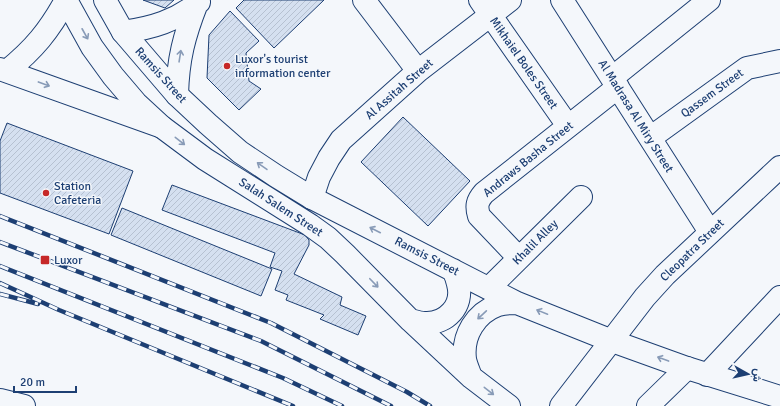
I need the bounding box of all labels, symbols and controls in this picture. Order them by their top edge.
street label: Mikhaiel Boles Street [486,14,561,112]
one-way arrow [81,28,89,40]
street label: Ramsis Street [131,44,190,107]
one-way arrow [176,50,184,63]
place label: Luxor's tourist information center [235,52,331,81]
street label: Al Assitah Street [362,56,436,123]
street label: Al Madrasa Al Miry Street [595,57,676,176]
marker: Luxor's tourist information center [222,61,232,71]
street label: Qassem Street [678,66,747,121]
one-way arrow [37,81,49,89]
street label: Andraws Basha Street [480,118,577,201]
one-way arrow [174,137,185,145]
one-way arrow [256,162,267,170]
street label: Salah Salem Street [236,175,326,240]
place label: Station Cafeteria [54,179,101,208]
marker: Station Cafeteria [41,188,51,198]
street label: Khalil Alley [509,216,561,268]
street label: Cleopatra Street [657,216,728,285]
one-way arrow [369,226,381,233]
street label: Ramsis Street [392,234,462,279]
place label: Luxor [54,253,83,268]
marker: Luxor [39,254,51,266]
one-way arrow [369,278,379,288]
one-way arrow [536,308,548,316]
one-way arrow [477,311,487,320]
north arrow [728,354,768,394]
one-way arrow [657,355,669,363]
scale bar [14,368,76,394]
text: ش [750,368,765,383]
text: 20 m [20,375,45,390]
one-way arrow [484,387,495,396]

